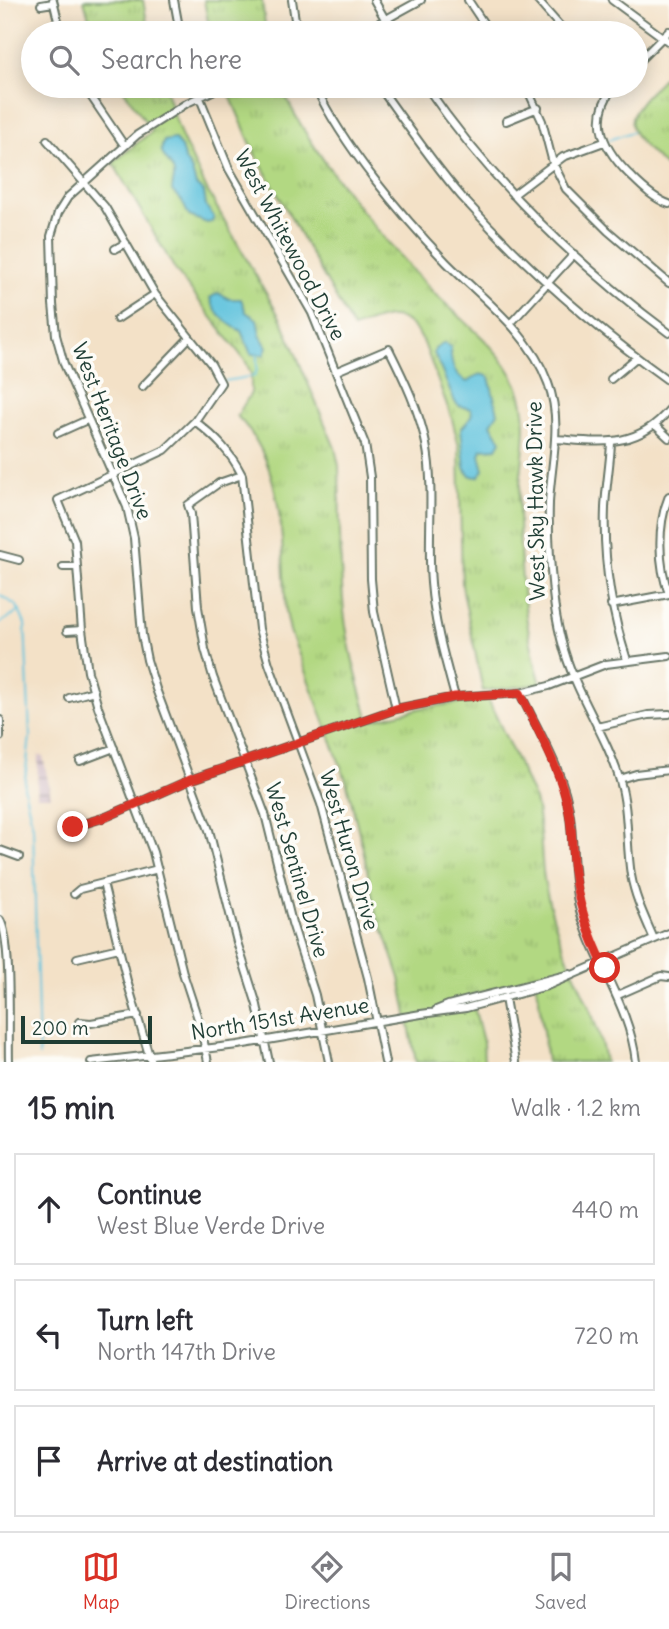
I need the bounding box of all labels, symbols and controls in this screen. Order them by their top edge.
search box [21,21,648,98]
icon: search [45,41,83,79]
text: Search here [101,43,242,76]
street label: West Whitewood Drive [229,145,352,345]
street label: West Heritage Drive [66,338,159,523]
street label: West Sky Hawk Drive [520,401,551,601]
street label: West Huron Drive [314,767,385,933]
street label: West Sentinel Drive [260,779,335,961]
route end [57,811,88,842]
route start [589,952,620,983]
street label: North 151st Avenue [189,991,371,1046]
scale bar [21,1013,152,1045]
text: 200 m [32,1016,89,1040]
text: 15 min [28,1089,115,1127]
text: Walk · 1.2 km [511,1093,641,1122]
text: Continue [97,1178,202,1211]
icon: ahead [30,1190,68,1228]
text: 440 m [572,1195,639,1224]
text: West Blue Verde Drive [97,1211,325,1240]
text: Turn left [97,1304,193,1337]
icon: left [30,1316,68,1354]
text: 720 m [574,1321,639,1350]
text: North 147th Drive [97,1337,276,1366]
icon: arrive [30,1442,68,1480]
text: Arrive at destination [97,1445,333,1478]
tab: Map [82,1548,120,1614]
tab: Directions [285,1548,370,1614]
tab: Saved [535,1548,587,1614]

